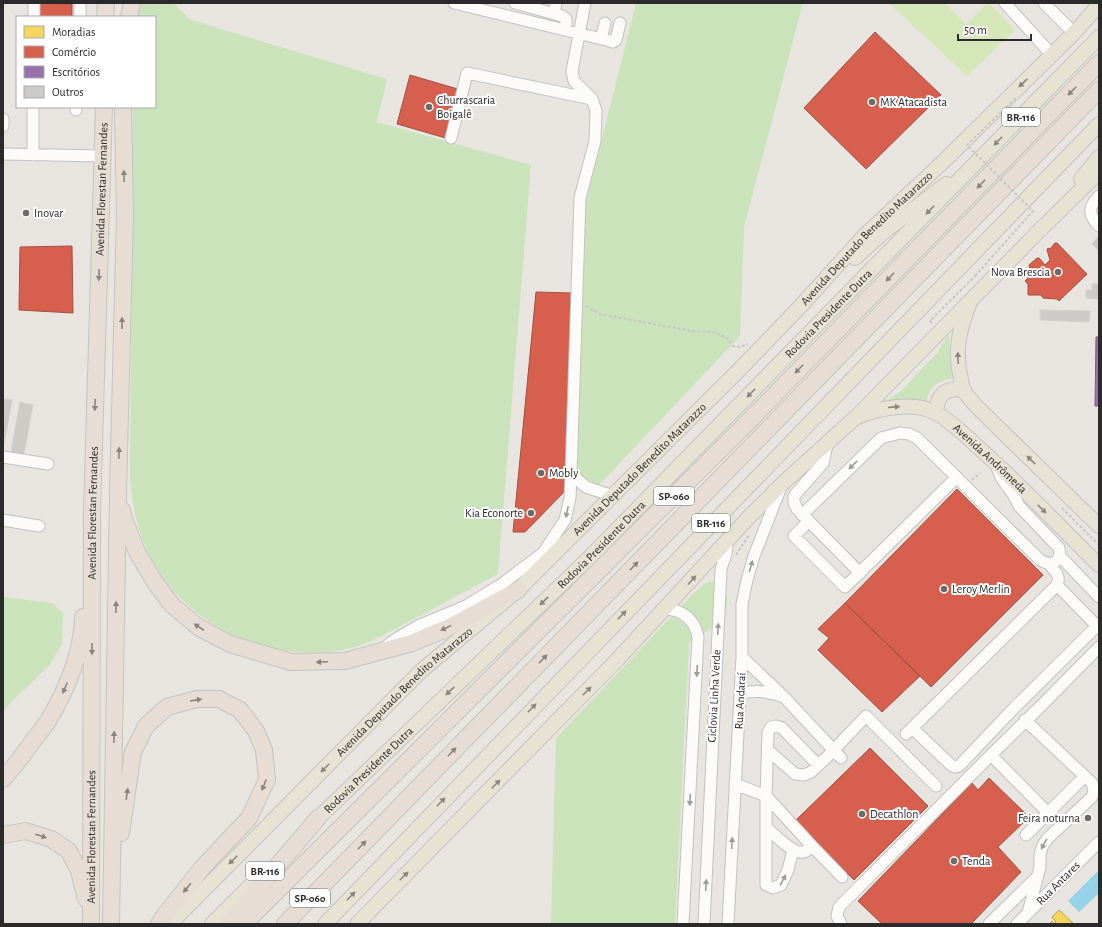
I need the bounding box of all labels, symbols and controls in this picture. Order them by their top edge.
legend [16,16,156,108]
scale bar [958,16,1031,42]
text: 50 m [964,24,987,36]
text: Moradias [52,26,95,38]
text: Comércio [52,46,96,58]
text: Escritórios [52,66,100,78]
one-way arrow [1018,78,1028,88]
text: Outros [52,86,84,98]
one-way arrow [1067,86,1077,96]
place label: Churrascaria Boigalê [437,94,496,120]
place label: MK Atacadista [880,96,947,108]
marker: MK Atacadista [867,97,877,107]
marker: Churrascaria Boigalê [424,102,434,112]
road number: BR-116 [1002,108,1040,126]
street label: Avenida Florestan Fernandes [94,122,110,256]
one-way arrow [993,136,1003,146]
one-way arrow [121,169,127,182]
street label: Avenida Deputado Benedito Matarazzo [798,169,935,308]
one-way arrow [976,179,986,189]
one-way arrow [925,205,935,215]
place label: Inovar [34,207,63,219]
marker: Inovar [21,208,31,218]
place label: Nova Brescia [991,266,1050,278]
street label: Rodovia Presidente Dutra [783,267,874,360]
marker: Nova Brescia [1053,267,1063,277]
one-way arrow [96,269,102,282]
one-way arrow [885,272,895,282]
one-way arrow [119,316,125,329]
one-way arrow [954,352,961,364]
one-way arrow [794,364,804,374]
one-way arrow [746,388,756,398]
one-way arrow [92,399,98,412]
street label: Avenida Deputado Benedito Matarazzo [570,400,708,538]
one-way arrow [888,404,901,411]
street label: Avenida Andrômeda [951,421,1030,496]
street label: Avenida Florestan Fernandes [86,446,100,580]
one-way arrow [116,446,122,459]
one-way arrow [1026,455,1036,465]
one-way arrow [848,460,858,470]
place label: Mobly [549,467,578,480]
marker: Mobly [536,468,546,478]
road number: SP-060 [654,487,694,505]
street label: Rodovia Presidente Dutra [555,498,648,591]
one-way arrow [1037,504,1047,514]
one-way arrow [564,506,570,518]
place label: Kia Econorte [465,507,523,519]
marker: Kia Econorte [526,508,536,518]
road number: BR-116 [692,514,730,532]
one-way arrow [748,559,754,571]
one-way arrow [629,561,639,571]
one-way arrow [687,575,697,585]
place label: Leroy Merlin [952,583,1010,596]
marker: Leroy Merlin [939,584,949,594]
one-way arrow [539,596,549,606]
one-way arrow [113,600,119,613]
one-way arrow [617,610,627,620]
one-way arrow [715,623,722,635]
one-way arrow [193,624,205,631]
street label: Avenida Deputado Benedito Matarazzo [334,625,475,759]
one-way arrow [441,625,452,631]
one-way arrow [89,643,95,656]
street label: Ciclovia Linha Verde [706,649,722,743]
one-way arrow [538,654,548,664]
one-way arrow [316,659,328,666]
one-way arrow [693,665,700,677]
street label: Rua Andaraí [733,672,747,730]
one-way arrow [61,682,67,694]
one-way arrow [445,686,455,696]
one-way arrow [582,686,592,696]
one-way arrow [190,697,202,703]
one-way arrow [527,703,537,713]
street label: Rodovia Presidente Dutra [321,724,416,815]
one-way arrow [111,730,117,743]
one-way arrow [448,747,457,757]
one-way arrow [320,763,330,773]
street label: Avenida Florestan Fernandes [85,770,97,904]
one-way arrow [261,779,268,791]
one-way arrow [491,779,500,789]
one-way arrow [124,788,130,800]
one-way arrow [686,794,693,806]
one-way arrow [437,797,446,807]
place label: Decathlon [870,808,918,820]
marker: Decathlon [857,809,867,819]
place label: Feira noturna [1018,812,1080,824]
marker: Feira noturna [1083,813,1093,823]
one-way arrow [35,833,47,839]
one-way arrow [729,837,736,849]
one-way arrow [1041,838,1048,850]
one-way arrow [357,840,366,850]
one-way arrow [228,855,238,865]
place label: Tenda [962,855,991,867]
marker: Tenda [949,856,959,866]
street label: Rua Antares [1034,859,1082,907]
road number: BR-116 [246,862,284,880]
one-way arrow [399,871,409,881]
one-way arrow [780,874,786,886]
one-way arrow [702,879,709,891]
one-way arrow [182,882,191,893]
road number: SP-060 [290,889,330,907]
one-way arrow [347,891,356,901]

